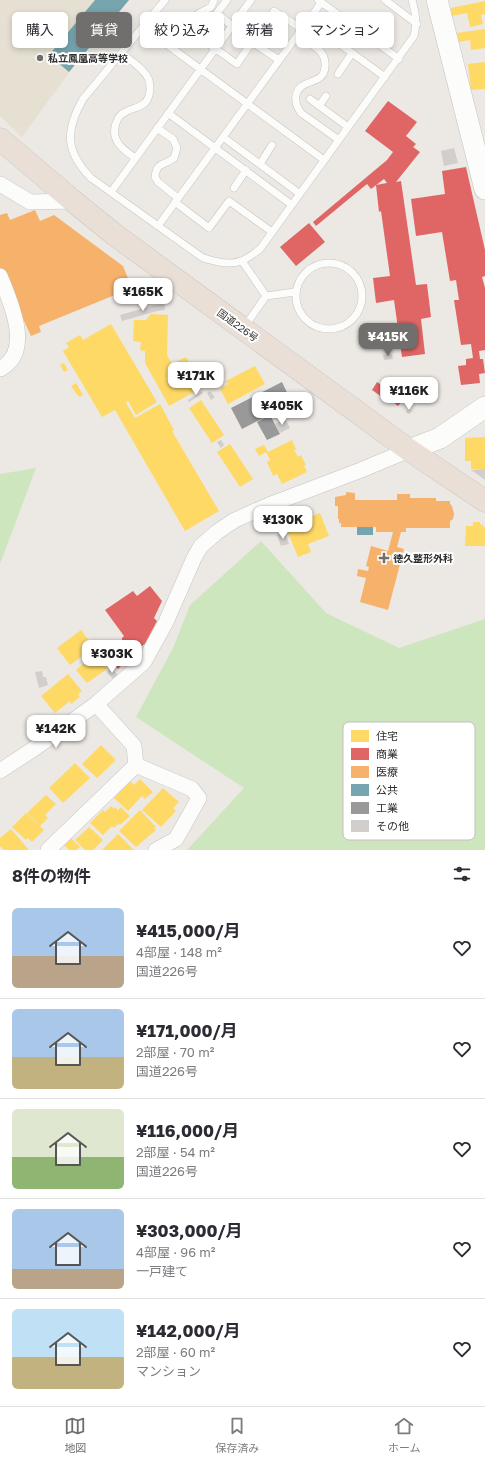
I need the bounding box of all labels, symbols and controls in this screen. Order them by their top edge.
chip: 購入 [12,12,68,48]
chip: 賃貸 [76,12,132,48]
chip: 絞り込み [140,12,224,48]
chip: 新着 [232,12,288,48]
chip: マンション [296,12,394,48]
place label: 私立鳳凰高等学校 [48,52,128,64]
marker: 私立鳳凰高等学校 [35,53,45,63]
pin: ¥165K [115,278,171,312]
text: ¥165K [123,283,163,299]
street label: 国道226号 [215,306,261,344]
pin: ¥415K [360,323,416,357]
text: ¥415K [368,328,408,344]
pin: ¥171K [168,362,224,396]
text: ¥171K [177,367,215,383]
pin: ¥116K [381,377,437,411]
text: ¥116K [389,382,429,398]
pin: ¥405K [254,392,310,426]
text: ¥405K [261,397,303,413]
pin: ¥130K [255,506,311,540]
text: ¥130K [262,511,304,527]
marker: 徳久整形外科 [378,552,390,564]
place label: 徳久整形外科 [393,552,453,564]
pin: ¥303K [84,640,140,674]
text: ¥303K [91,645,133,661]
pin: ¥142K [28,715,84,749]
text: ¥142K [36,720,76,736]
legend [343,722,475,840]
text: 住宅 [376,729,398,742]
text: 商業 [376,747,398,760]
text: 医療 [376,765,398,778]
text: 公共 [376,783,398,796]
text: 工業 [376,801,398,814]
text: その他 [376,819,409,832]
icon: filters [451,863,473,885]
text: 8件の物件 [12,865,91,886]
text: ¥415,000/月 [136,920,241,941]
icon: home [44,924,92,972]
icon: heart [451,937,473,959]
text: 4部屋 · 148 m² [136,944,222,960]
text: 国道226号 [136,963,198,979]
text: ¥171,000/月 [136,1020,238,1041]
icon: home [44,1025,92,1073]
icon: heart [451,1038,473,1060]
text: 2部屋 · 70 m² [136,1044,214,1060]
text: 国道226号 [136,1063,198,1079]
text: ¥116,000/月 [136,1120,239,1141]
icon: home [44,1125,92,1173]
icon: heart [451,1138,473,1160]
text: 2部屋 · 54 m² [136,1144,215,1160]
text: 国道226号 [136,1163,198,1179]
text: ¥303,000/月 [136,1220,243,1241]
icon: home [44,1225,92,1273]
icon: heart [451,1238,473,1260]
text: 4部屋 · 96 m² [136,1244,216,1260]
text: 一戸建て [136,1263,188,1279]
text: ¥142,000/月 [136,1320,241,1341]
icon: home [44,1325,92,1373]
icon: heart [451,1338,473,1360]
text: 2部屋 · 60 m² [136,1344,215,1360]
text: マンション [136,1363,201,1379]
tab: 地図 [64,1415,86,1455]
tab: 保存済み [215,1415,259,1455]
tab: ホーム [388,1415,421,1455]

